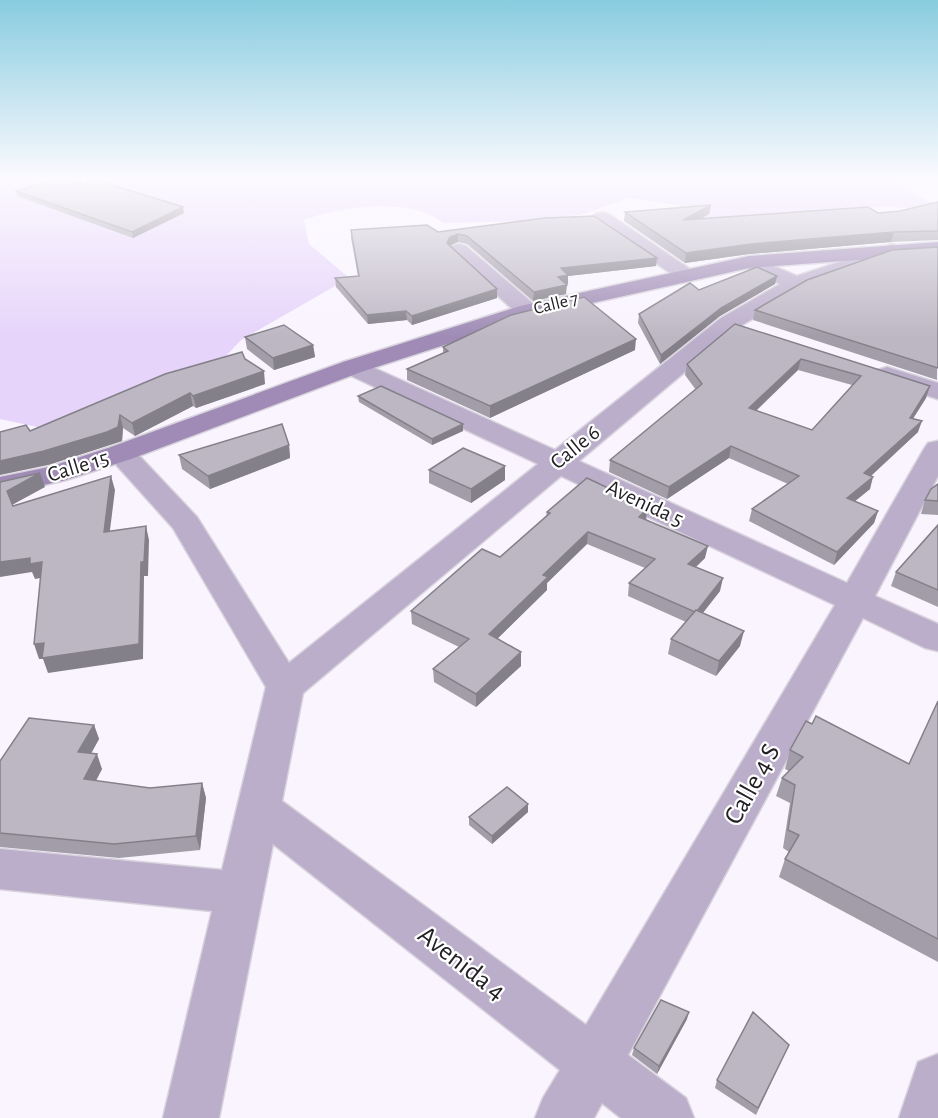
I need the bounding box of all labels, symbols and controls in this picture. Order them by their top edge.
street label: Calle 7 [532,290,580,318]
street label: Calle 6 [546,421,604,473]
street label: Calle 15 [45,446,111,486]
street label: Avenida 5 [603,476,687,530]
street label: Calle 4 S [719,739,785,829]
street label: Avenida 4 [413,921,511,1005]

